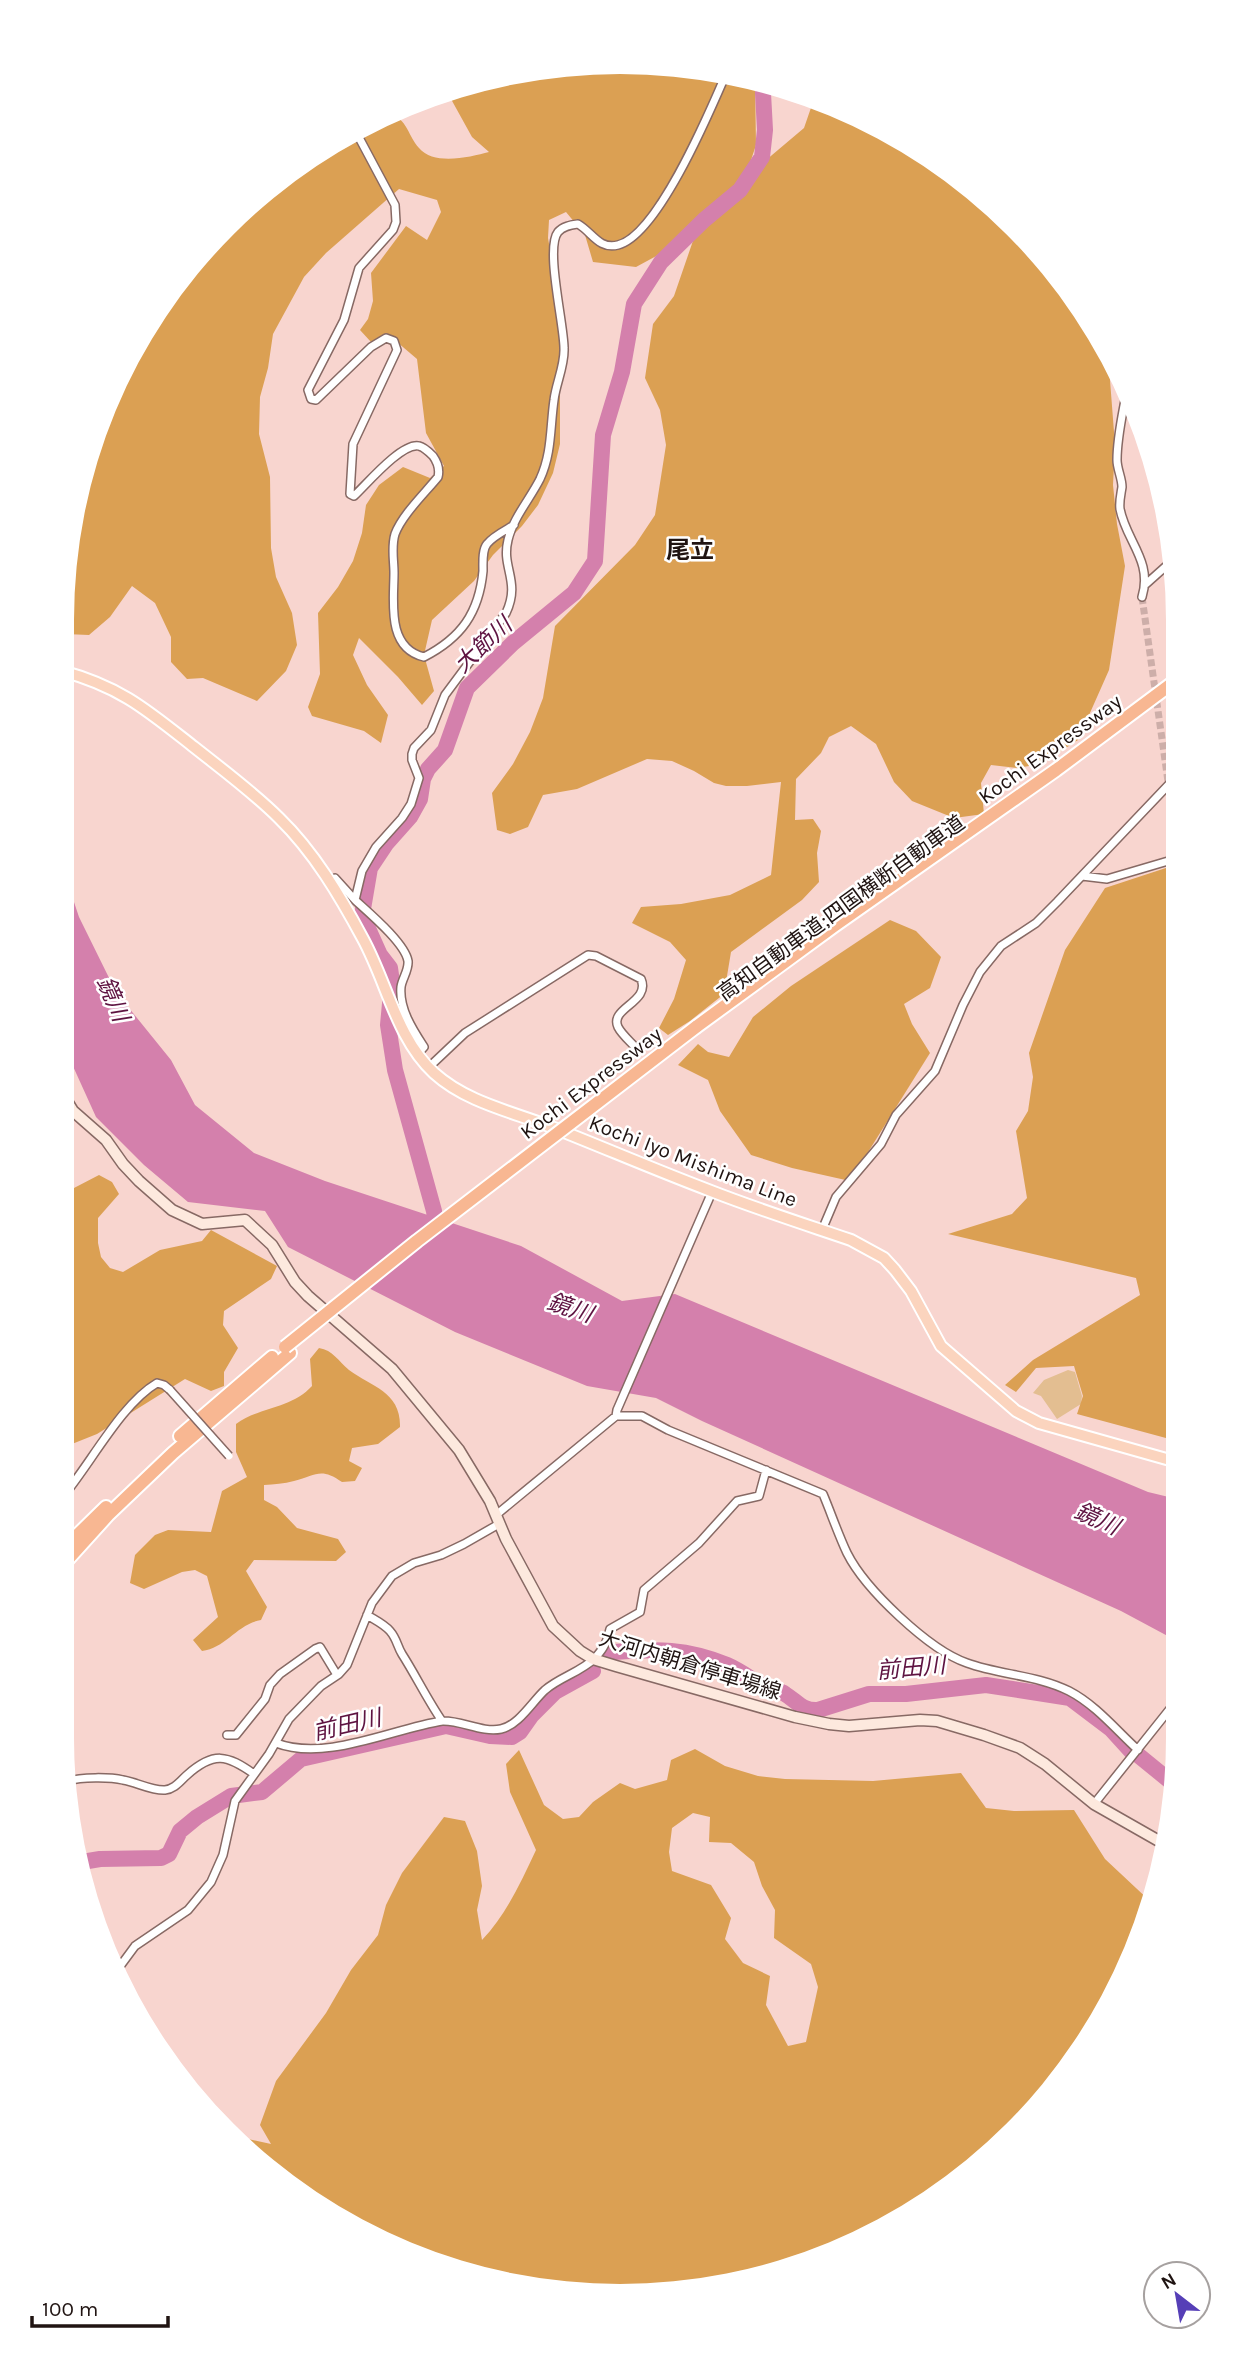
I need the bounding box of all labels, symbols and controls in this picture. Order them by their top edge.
district label: 尾立 [666,536,714,564]
water label: 大節川 [449,610,520,678]
street label: Kochi Expressway [974,689,1126,809]
street label: 高知自動車道;四国横断自動車道 [713,810,969,1006]
water label: 鏡川 [92,973,136,1028]
street label: Kochi Expressway [516,1022,667,1144]
street label: Kochi Iyo Mishima Line [586,1110,800,1212]
water label: 鏡川 [544,1288,599,1329]
water label: 鏡川 [1070,1497,1126,1542]
street label: 大河内朝倉停車場線 [596,1626,784,1704]
water label: 前田川 [875,1651,950,1684]
water label: 前田川 [310,1703,387,1746]
north arrow [1142,2260,1212,2330]
text: N [1157,2268,1180,2294]
scale bar [32,2284,168,2328]
text: 100 m [42,2297,99,2321]

